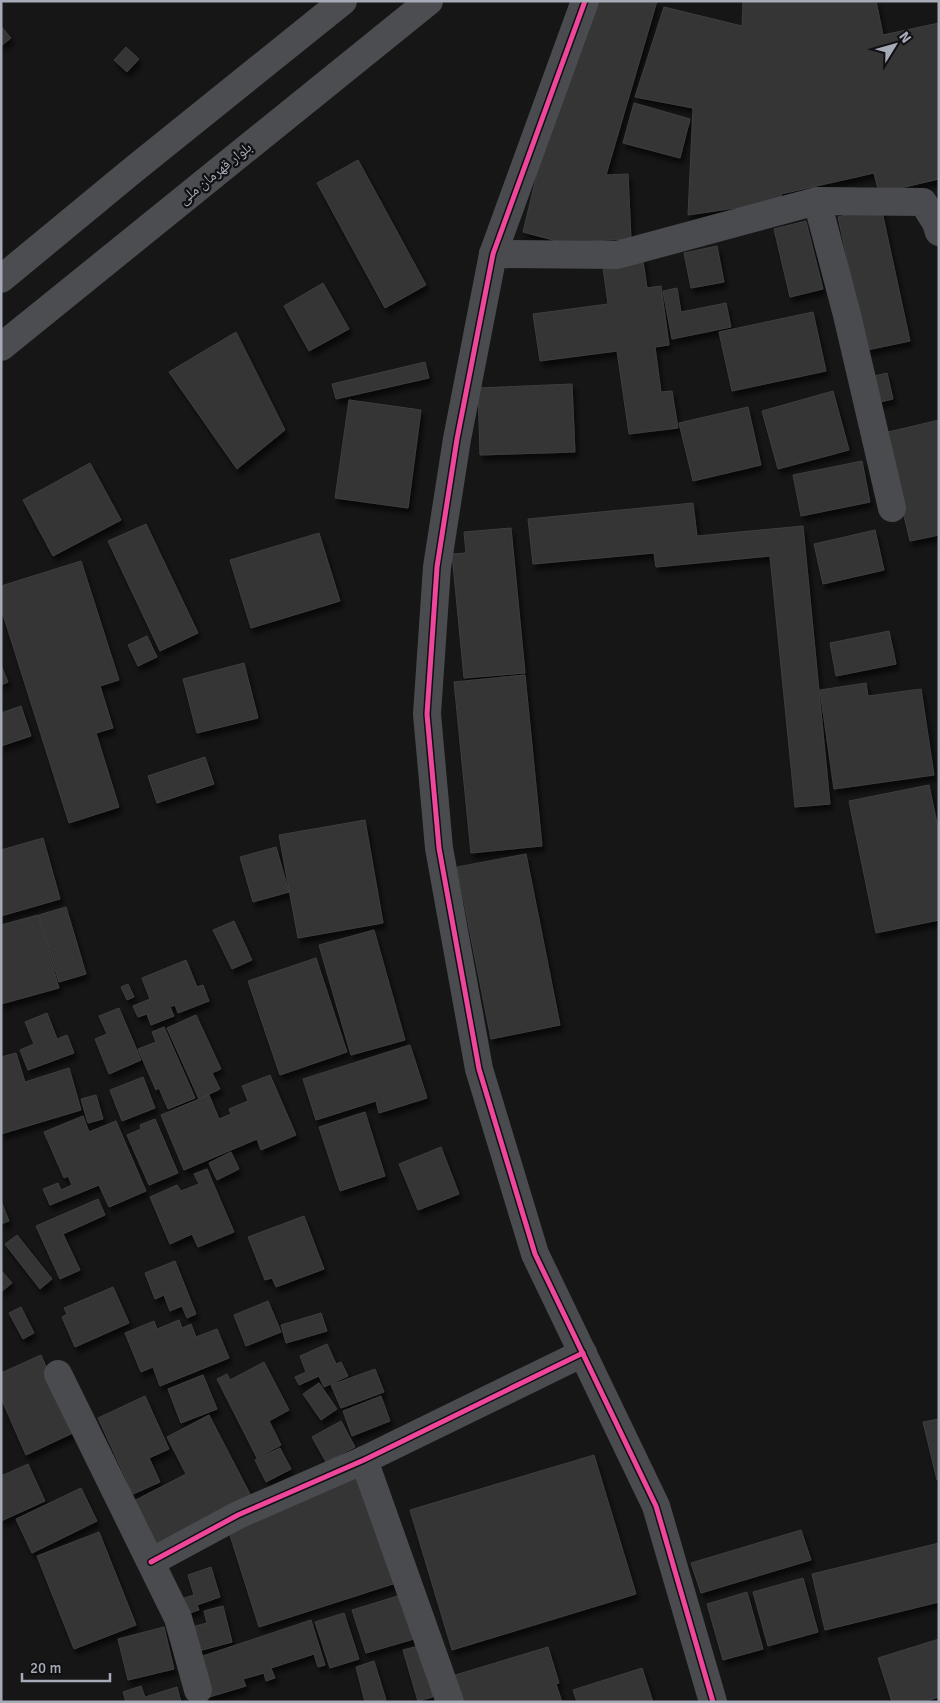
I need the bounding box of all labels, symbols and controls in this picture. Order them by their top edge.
north arrow [870,20,920,70]
text: N [895,28,915,46]
street label: بلوار قهرمان ملی [175,138,256,209]
scale bar [22,1650,110,1682]
text: 20 m [30,1659,61,1677]

